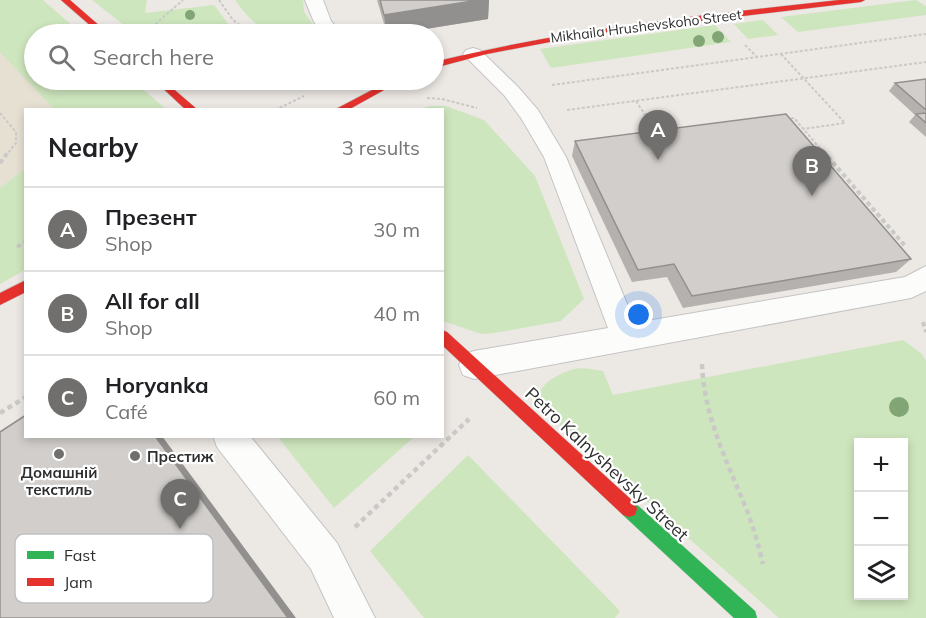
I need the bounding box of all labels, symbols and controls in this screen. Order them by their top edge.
street label: Mikhaila Hrushevskoho Street [549,5,743,47]
search box [24,24,444,90]
icon: search [45,41,78,74]
text: Search here [93,43,214,71]
pin: A [638,110,678,160]
text: Nearby [48,131,138,164]
text: 3 results [342,135,420,160]
pin: B [792,146,832,196]
text: Презент [105,203,197,231]
text: A [60,217,75,242]
text: 30 m [373,217,420,242]
text: Shop [105,231,153,256]
text: All for all [105,287,200,315]
your location [624,300,653,329]
text: B [61,301,74,326]
text: 40 m [373,301,420,326]
text: Shop [105,315,153,340]
text: Horyanka [105,371,209,399]
street label: Petro Kalnyshevsky Street [520,382,694,546]
text: C [61,385,74,410]
text: 60 m [373,385,420,410]
text: Café [105,399,148,424]
map controls [854,438,908,600]
button: + [854,438,908,492]
marker: Домашній текстиль [52,447,66,461]
place label: Престиж [147,447,214,466]
marker: Престиж [128,449,142,463]
place label: Домашній текстиль [21,463,97,499]
pin: C [160,480,200,529]
button: − [854,492,908,546]
legend [15,534,213,603]
text: Fast [64,545,96,565]
button: layers [854,546,908,600]
text: Jam [64,572,93,592]

